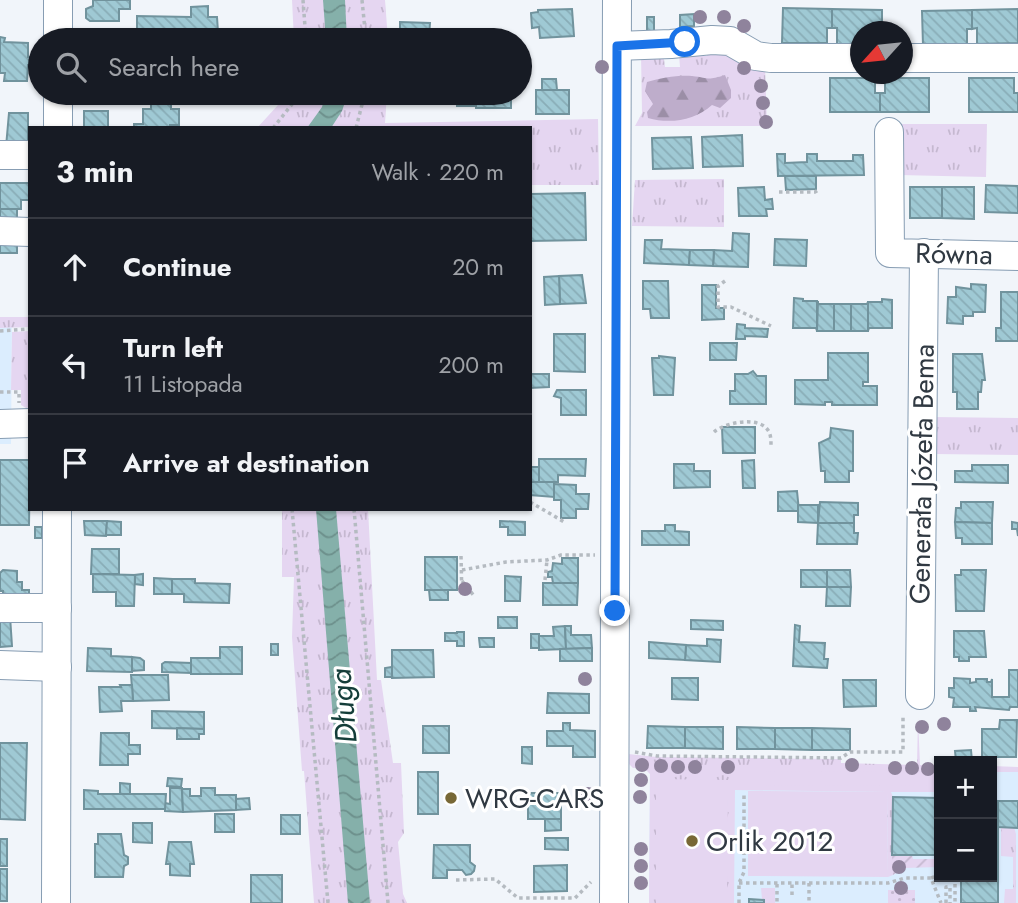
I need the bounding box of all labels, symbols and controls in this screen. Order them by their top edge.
north arrow [850,21,913,84]
route start [669,26,700,57]
search box [28,28,532,105]
icon: search [52,48,90,86]
text: Search here [108,48,240,86]
text: 3 min [56,150,134,193]
text: Walk · 220 m [372,155,504,189]
street label: Równa [915,233,993,275]
icon: ahead [56,248,94,286]
text: Continue [123,248,232,286]
text: 20 m [452,250,504,284]
text: Turn left [123,329,223,367]
street label: Generała Józefa Bema [899,343,945,605]
icon: left [56,346,94,384]
text: 200 m [438,348,504,382]
text: 11 Listopada [123,367,243,401]
icon: arrive [56,444,94,482]
text: Arrive at destination [123,444,370,482]
route end [599,595,630,626]
water label: Długa [318,666,368,745]
map controls [934,756,997,882]
button: + [934,756,997,819]
place label: WRG-CARS [465,778,604,819]
marker: WRG-CARS [443,790,459,806]
button: − [934,819,997,882]
place label: Orlik 2012 [706,821,833,862]
marker: Orlik 2012 [684,833,700,849]

